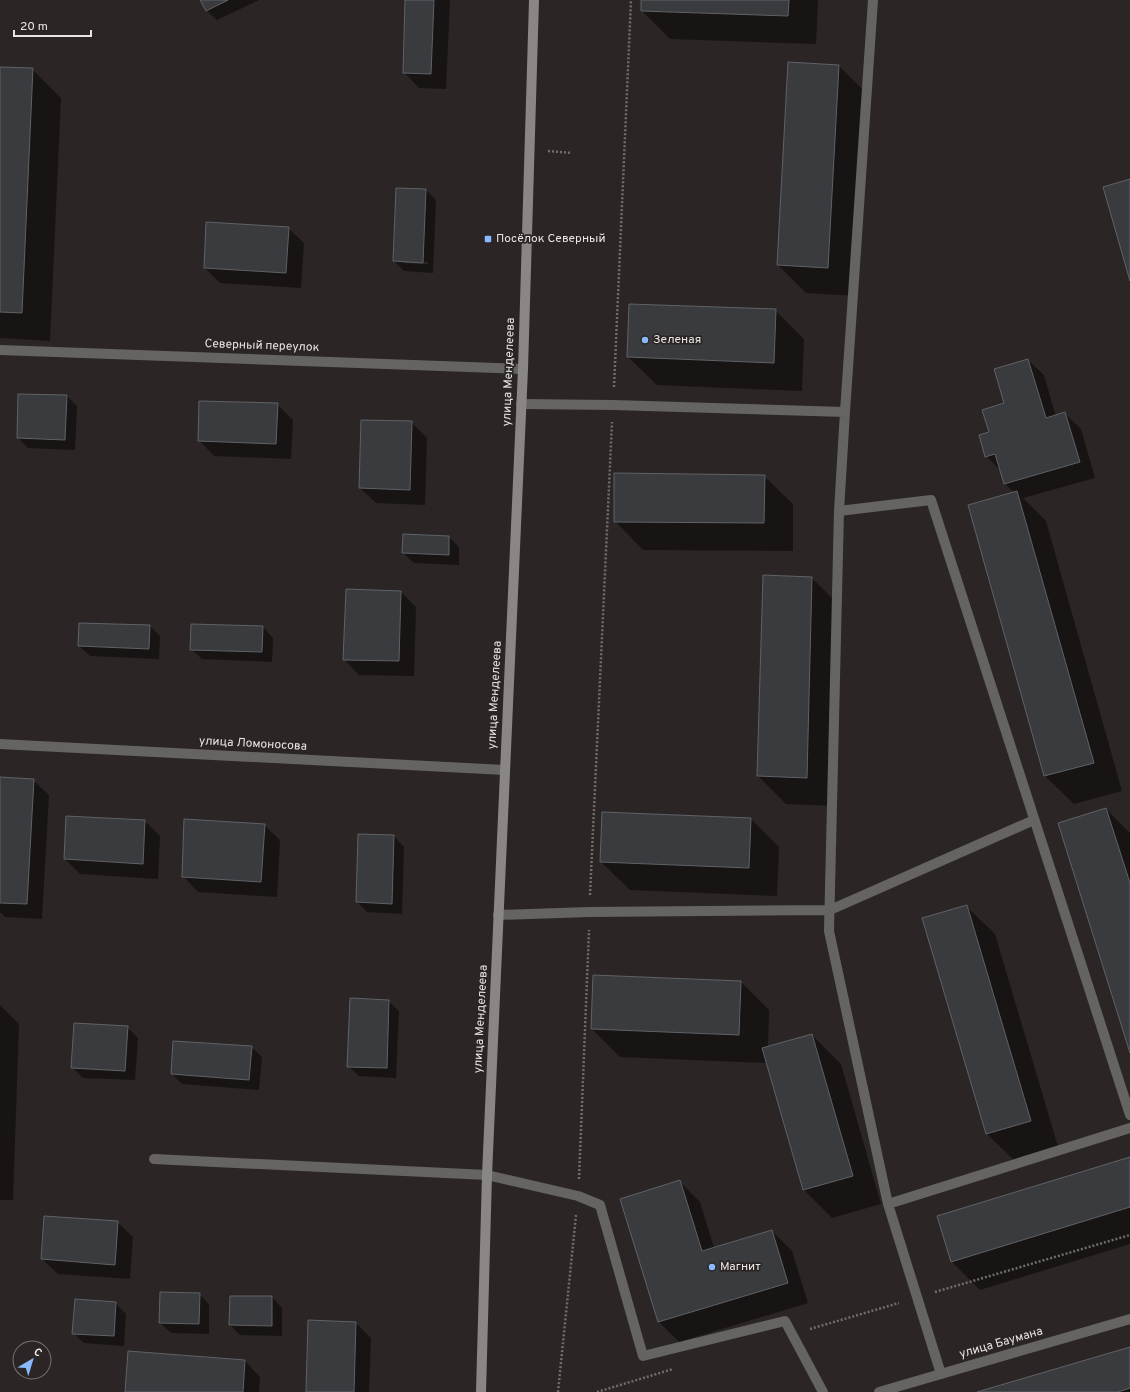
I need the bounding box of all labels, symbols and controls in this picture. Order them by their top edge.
scale bar [14,12,91,38]
text: 20 m [20,19,48,35]
place label: Посёлок Северный [496,231,606,247]
marker: Посёлок Северный [483,234,493,244]
street label: улица Менделеева [499,317,519,427]
place label: Зеленая [653,332,701,348]
marker: Зеленая [640,335,650,345]
street label: Северный переулок [204,336,320,356]
street label: улица Менделеева [484,640,506,750]
street label: улица Ломоносова [199,733,307,755]
street label: улица Менделеева [470,964,492,1074]
place label: Магнит [720,1259,761,1275]
marker: Магнит [707,1262,717,1272]
street label: улица Баумана [957,1323,1045,1363]
north arrow [12,1340,52,1380]
text: С [30,1345,45,1361]

